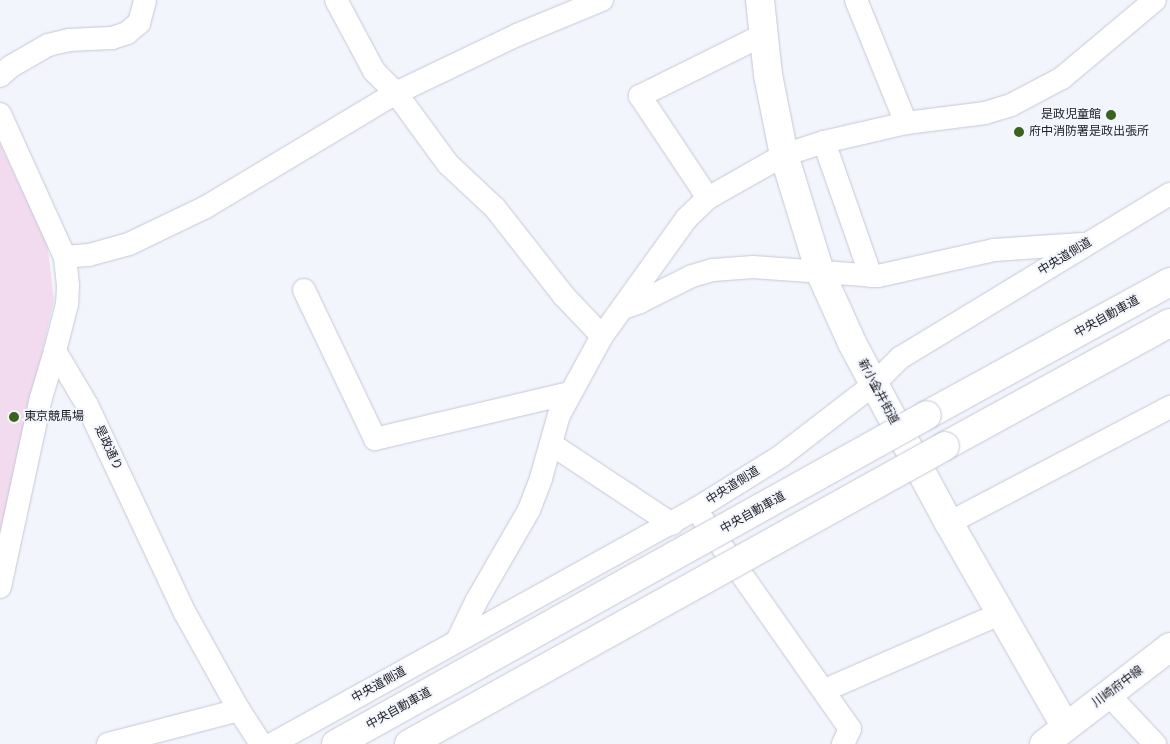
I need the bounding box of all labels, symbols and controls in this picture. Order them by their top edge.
place label: 是政児童館 [1041,108,1101,122]
marker: 是政児童館 [1105,109,1117,121]
place label: 府中消防署是政出張所 [1029,125,1149,139]
marker: 府中消防署是政出張所 [1013,126,1025,138]
street label: 中央道側道 [1036,235,1094,279]
street label: 中央自動車道 [1072,293,1142,341]
street label: 新小金井街道 [855,357,901,427]
place label: 東京競馬場 [24,410,84,424]
marker: 東京競馬場 [8,411,20,423]
street label: 是政通り [91,423,125,473]
street label: 中央道側道 [704,464,762,508]
street label: 中央自動車道 [718,489,788,537]
street label: 川崎府中線 [1090,663,1146,711]
street label: 中央道側道 [349,664,409,706]
street label: 中央自動車道 [364,685,434,733]

